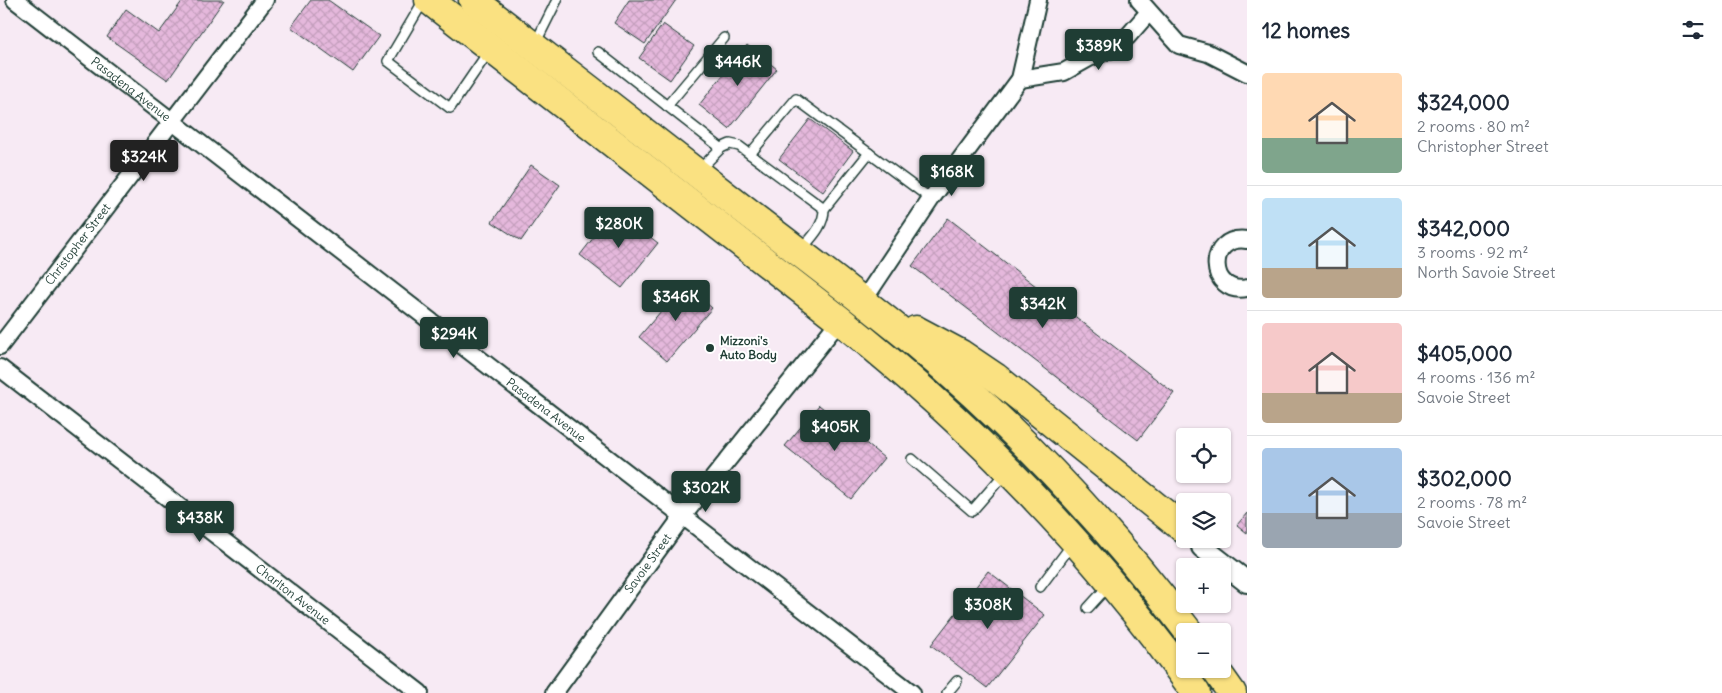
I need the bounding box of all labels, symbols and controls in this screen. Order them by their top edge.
icon: filters [1679,16,1707,44]
text: 12 homes [1262,17,1350,44]
pin: $389K [1064,28,1134,71]
text: $389K [1076,35,1122,55]
pin: $446K [703,44,773,87]
text: $446K [715,51,761,71]
street label: Pasadena Avenue [88,53,174,124]
text: $324,000 [1417,89,1510,116]
icon: home [1302,93,1362,153]
text: 2 rooms · 80 m² [1417,116,1530,136]
text: Christopher Street [1417,136,1549,156]
pin: $324K [109,140,179,182]
text: $324K [121,146,167,166]
pin: $168K [917,154,987,197]
text: $168K [930,161,974,181]
street label: Christopher Street [41,200,113,288]
pin: $280K [584,206,654,249]
text: $280K [595,213,643,233]
text: $342,000 [1417,215,1510,242]
icon: home [1302,218,1362,278]
text: 3 rooms · 92 m² [1417,242,1529,262]
text: North Savoie Street [1417,262,1555,282]
pin: $346K [641,280,711,322]
text: $346K [653,286,699,306]
pin: $342K [1008,286,1078,329]
text: $342K [1020,293,1066,313]
pin: $294K [419,316,489,359]
text: $294K [431,323,477,343]
place label: Mizzoni's Auto Body [720,333,777,363]
text: $405,000 [1417,340,1513,367]
marker: Mizzoni's Auto Body [704,342,716,354]
icon: home [1302,343,1362,403]
text: 4 rooms · 136 m² [1417,367,1535,387]
street label: Pasadena Avenue [504,374,589,445]
text: Savoie Street [1417,387,1511,407]
pin: $405K [800,410,870,452]
text: $405K [811,416,859,436]
map controls [1176,428,1231,678]
button: locate [1176,428,1231,483]
text: $302,000 [1417,465,1512,492]
icon: home [1302,468,1362,528]
pin: $302K [671,470,741,513]
text: $302K [682,477,730,497]
text: 2 rooms · 78 m² [1417,492,1527,512]
button: layers [1176,493,1231,548]
pin: $438K [165,500,235,543]
text: $438K [177,507,223,527]
text: Savoie Street [1417,512,1511,532]
street label: Savoie Street [621,531,674,596]
button: + [1176,558,1231,613]
street label: Charlton Avenue [253,561,333,628]
pin: $308K [953,588,1023,630]
text: $308K [964,594,1012,614]
button: − [1176,623,1231,678]

